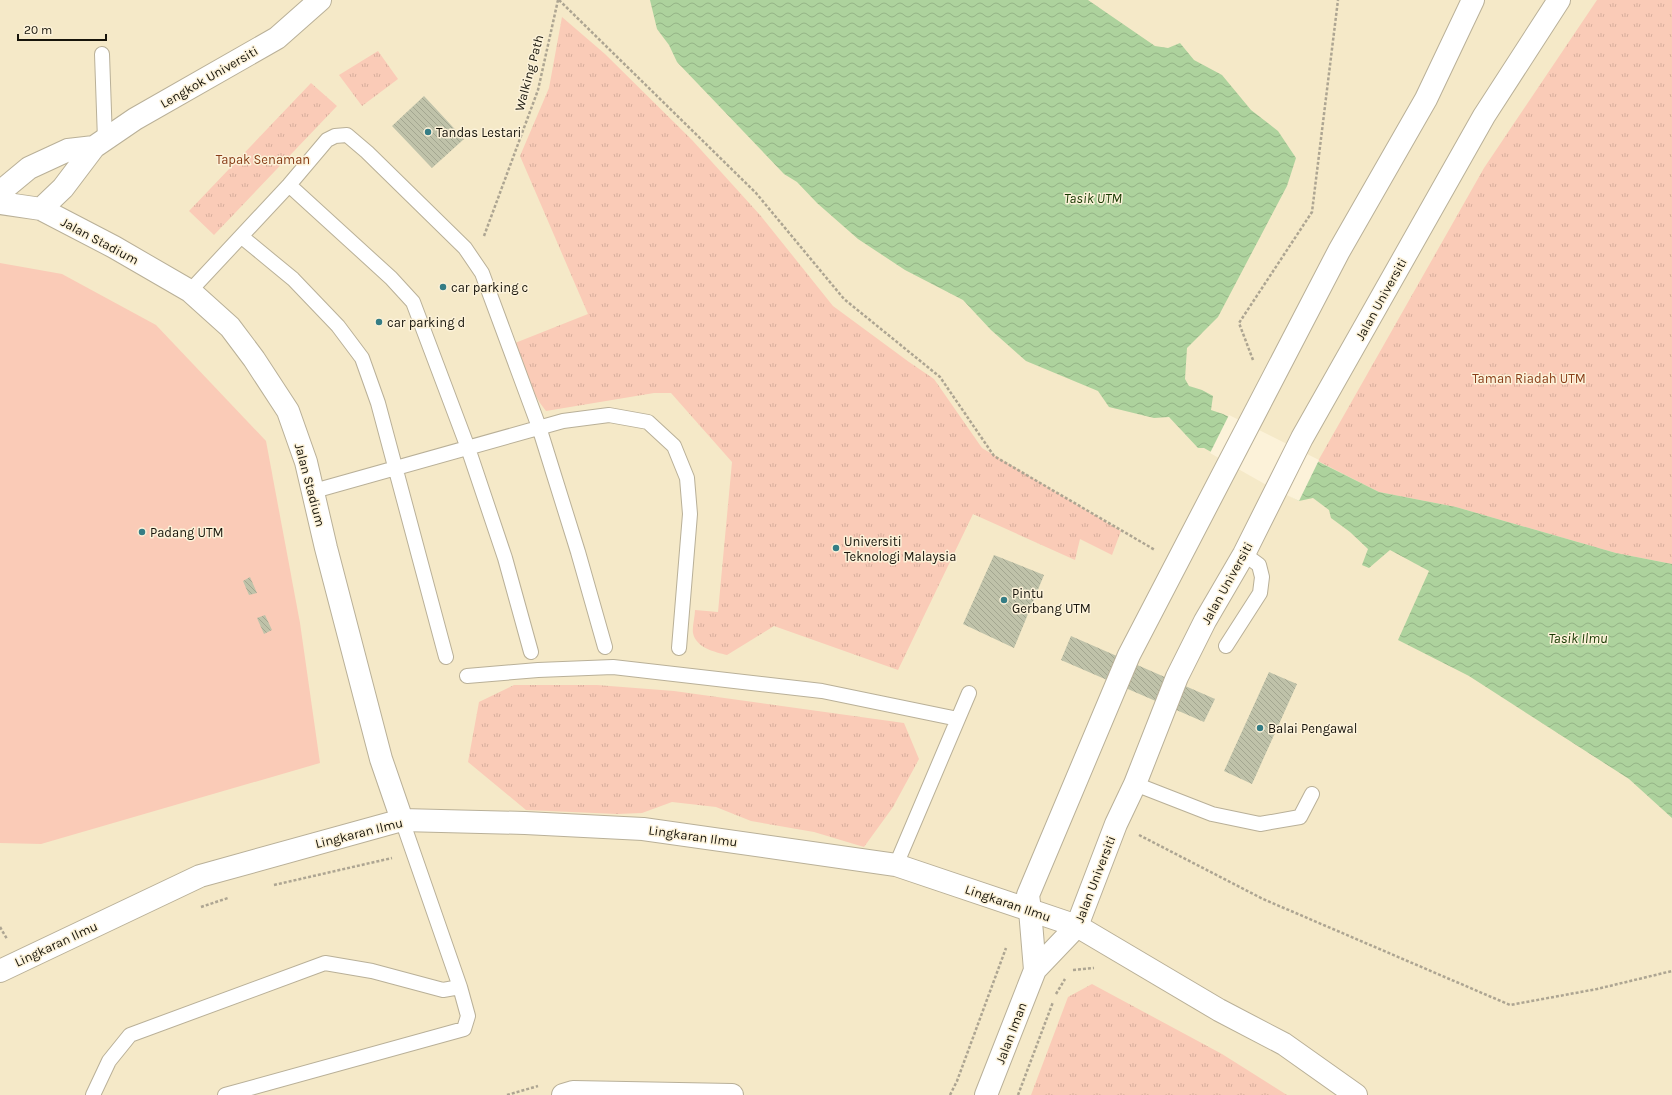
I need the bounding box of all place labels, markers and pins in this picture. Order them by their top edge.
place label: Tandas Lestari [436,125,521,140]
marker: Tandas Lestari [423,127,433,137]
place label: car parking c [451,280,528,295]
marker: car parking c [438,282,448,292]
place label: car parking d [387,315,465,330]
marker: car parking d [374,317,384,327]
place label: Padang UTM [150,525,224,540]
marker: Padang UTM [137,527,147,537]
place label: Universiti Teknologi Malaysia [844,534,956,564]
marker: Universiti Teknologi Malaysia [831,543,841,553]
place label: Pintu Gerbang UTM [1012,586,1091,616]
marker: Pintu Gerbang UTM [999,595,1009,605]
place label: Balai Pengawal [1268,721,1357,736]
marker: Balai Pengawal [1255,723,1265,733]

